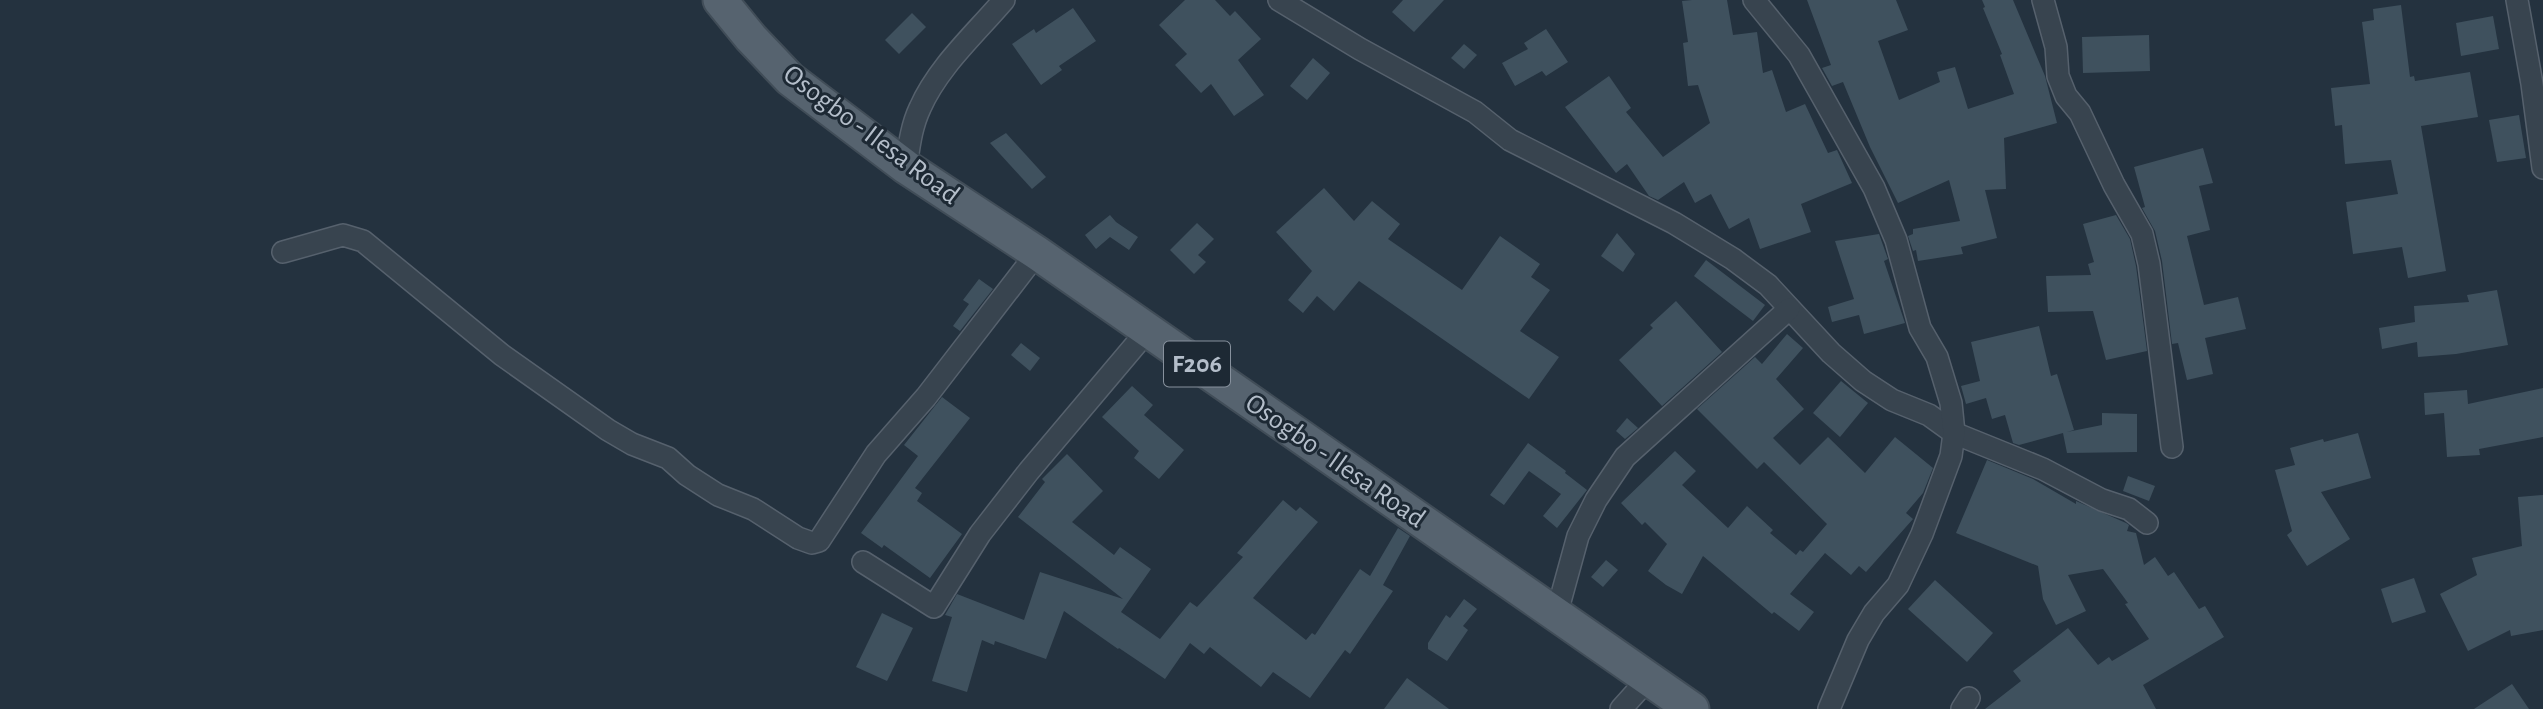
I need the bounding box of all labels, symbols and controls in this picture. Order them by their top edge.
street label: Osogbo - Ilesa Road [778,60,964,210]
road number: F206 [1164,342,1230,386]
street label: Osogbo - Ilesa Road [1240,389,1430,533]

